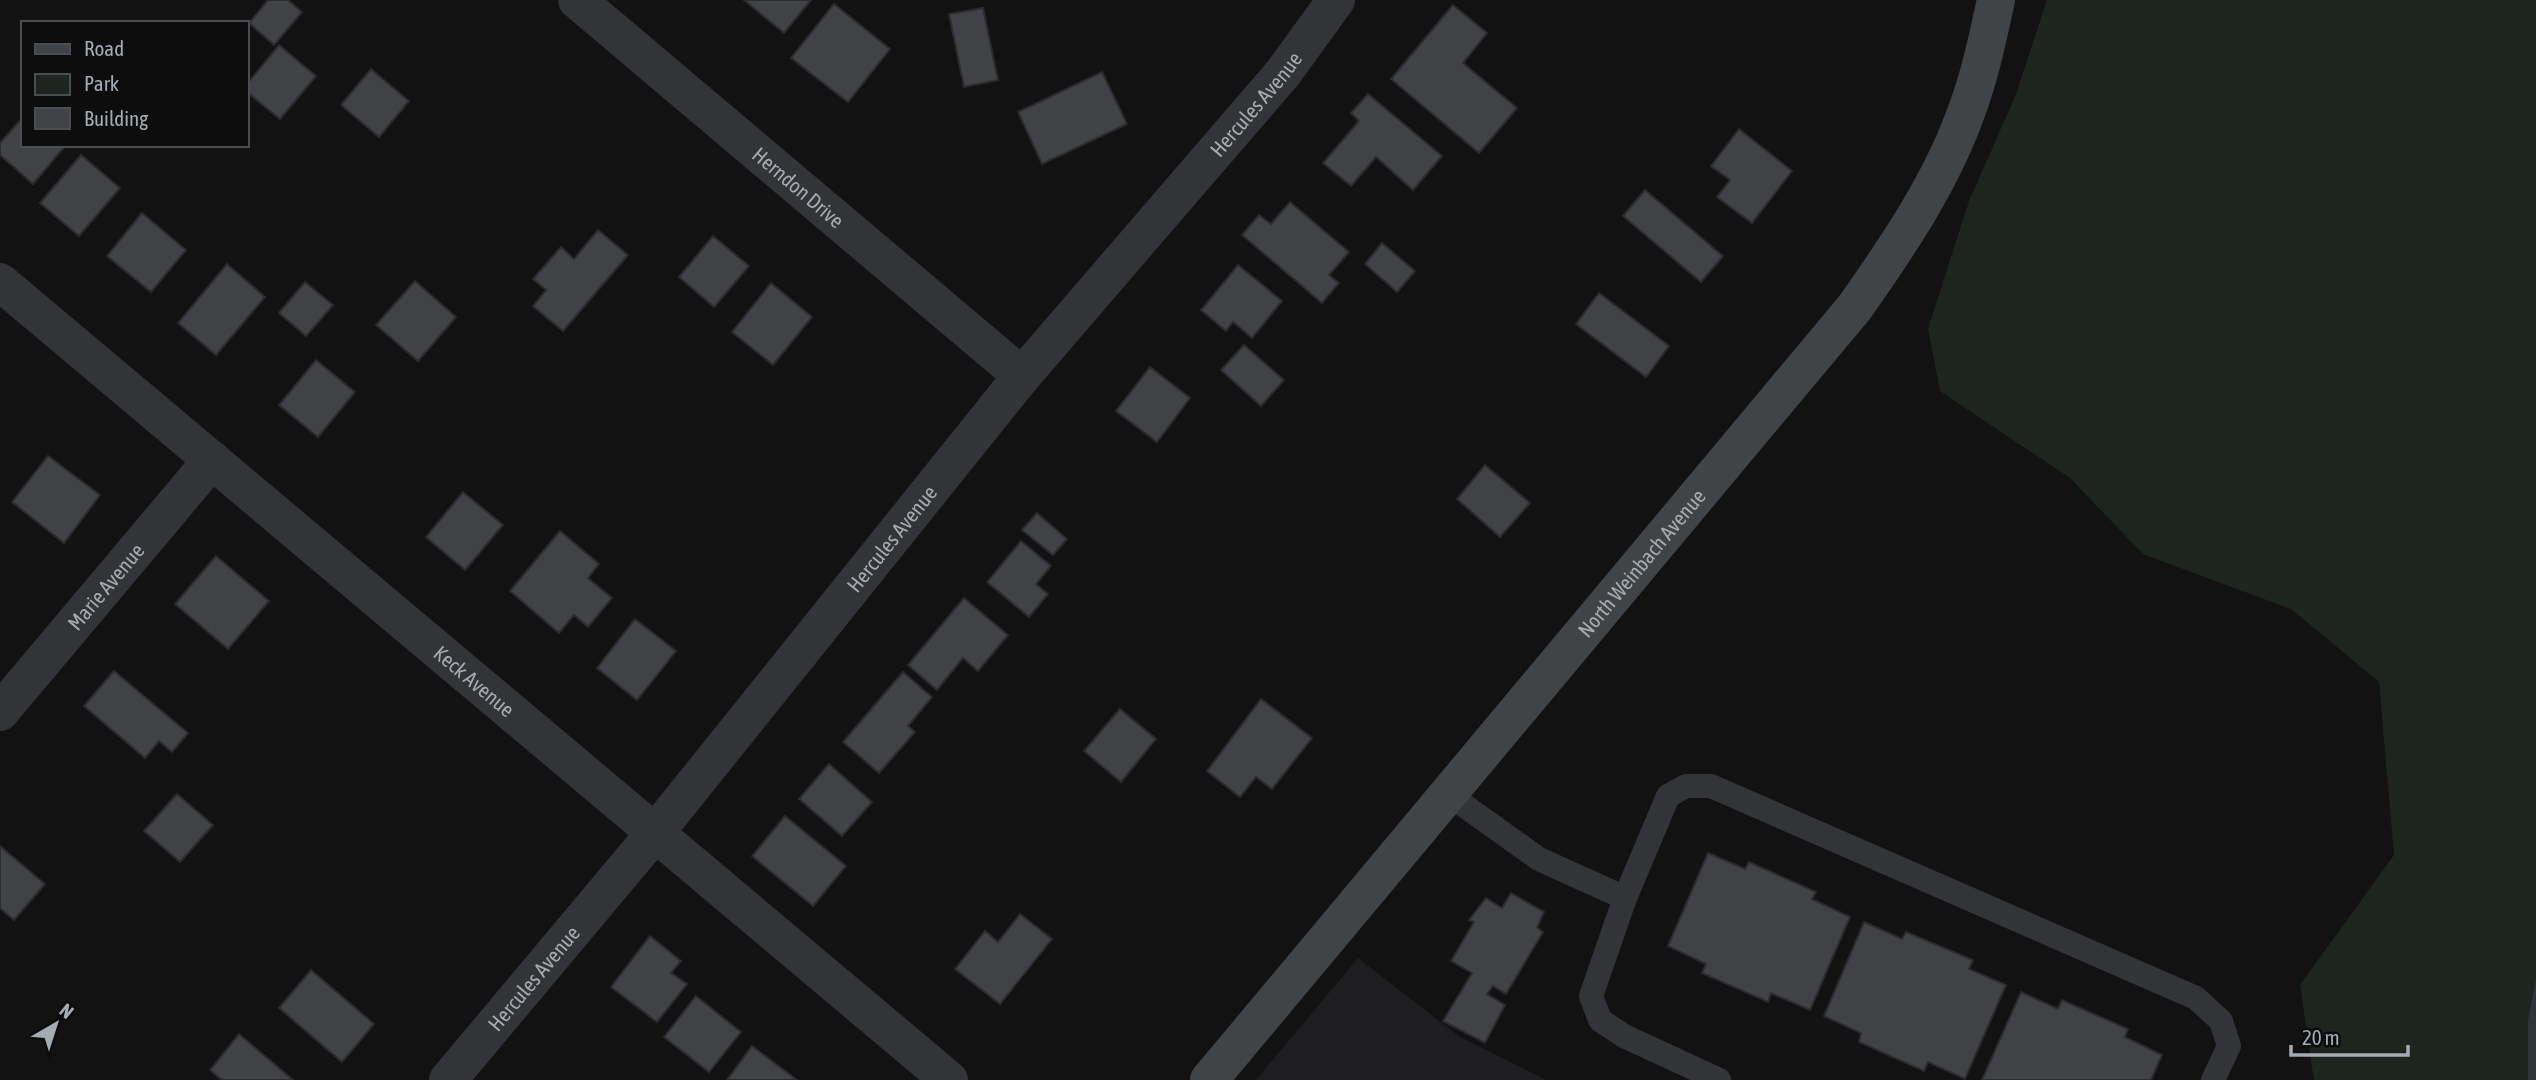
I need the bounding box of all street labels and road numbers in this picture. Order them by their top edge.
street label: Hercules Avenue [1205,47,1306,161]
street label: Herndon Drive [748,142,849,232]
street label: Hercules Avenue [842,481,941,596]
street label: North Weinbach Avenue [1573,484,1710,642]
street label: Marie Avenue [62,538,149,635]
street label: Keck Avenue [430,640,520,722]
street label: Hercules Avenue [483,921,584,1035]

